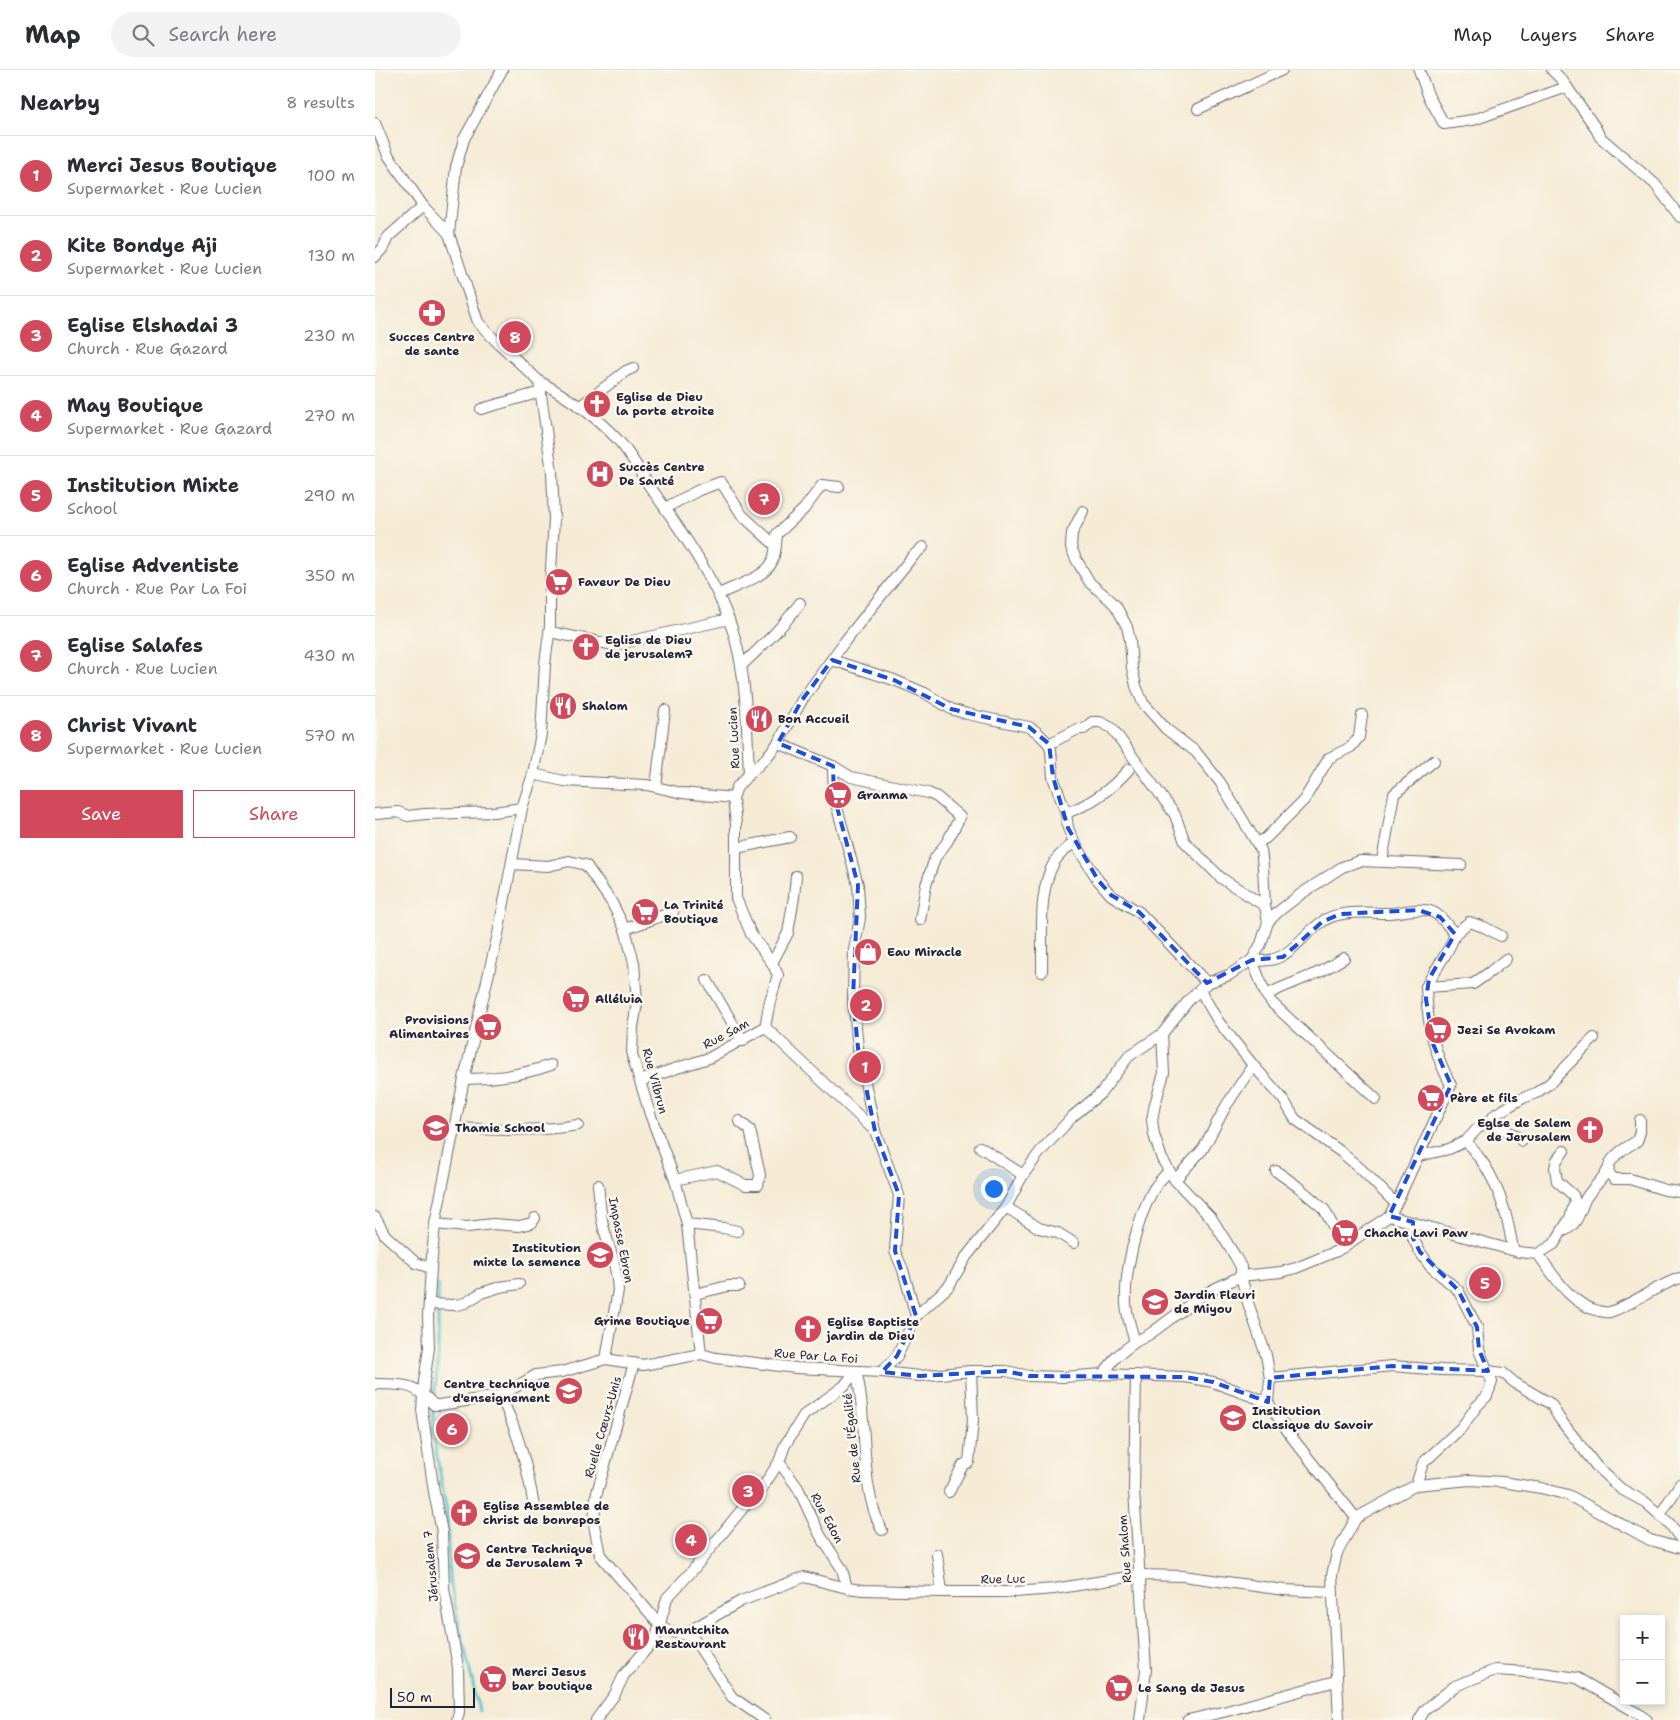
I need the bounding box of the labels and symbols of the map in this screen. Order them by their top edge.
pharmacy icon: Succes Centre de sante [417,298,447,328]
pin: 8 [499,318,531,356]
place label: Succes Centre de sante [389,329,475,359]
church icon: Eglise de Dieu la porte etroite [582,389,612,419]
place label: Eglise de Dieu la porte etroite [616,389,714,419]
hospital icon: Succès Centre De Santé [585,459,615,489]
place label: Succès Centre De Santé [619,459,705,489]
pin: 7 [748,480,780,518]
supermarket icon: Faveur De Dieu [544,567,574,597]
place label: Faveur De Dieu [578,574,671,590]
church icon: Eglise de Dieu de jerusalem7 [571,632,601,662]
place label: Eglise de Dieu de jerusalem7 [605,632,694,662]
restaurant icon: Shalom [548,691,578,721]
place label: Shalom [582,698,628,714]
restaurant icon: Bon Accueil [744,704,774,734]
street label: Rue Lucien [724,707,744,769]
place label: Bon Accueil [778,711,850,727]
supermarket icon: Granma [823,780,853,810]
place label: Granma [857,787,909,803]
supermarket icon: La Trinité Boutique [630,897,660,927]
place label: La Trinité Boutique [664,897,724,927]
shop icon: Eau Miracle [853,937,883,967]
place label: Eau Miracle [887,944,962,960]
supermarket icon: Alléluia [561,984,591,1014]
pin: 2 [850,986,882,1024]
place label: Alléluia [595,991,643,1007]
place label: Provisions Alimentaires [389,1012,469,1042]
supermarket icon: Provisions Alimentaires [473,1012,503,1042]
street label: Rue Sam [700,1015,752,1053]
supermarket icon: Jezi Se Avokam [1423,1015,1453,1045]
place label: Jezi Se Avokam [1457,1022,1556,1038]
street label: Rue Vilbrun [639,1046,671,1116]
pin: 1 [849,1048,881,1086]
supermarket icon: Père et fils [1416,1083,1446,1113]
place label: Père et fils [1450,1090,1518,1106]
school or university icon: Thamie School [421,1113,451,1143]
place label: Eglse de Salem de Jerusalem [1477,1115,1571,1145]
church icon: Eglse de Salem de Jerusalem [1575,1115,1605,1145]
place label: Thamie School [455,1120,545,1136]
your location [981,1176,1007,1202]
street label: Impasse Ebron [605,1196,637,1284]
supermarket icon: Chache Lavi Paw [1330,1218,1360,1248]
place label: Chache Lavi Paw [1364,1225,1468,1241]
place label: Institution mixte la semence [473,1240,581,1270]
school or university icon: Institution mixte la semence [585,1240,615,1270]
pin: 5 [1469,1264,1501,1302]
school or university icon: Jardin Fleuri de Miyou [1140,1287,1170,1317]
place label: Jardin Fleuri de Miyou [1174,1287,1255,1317]
supermarket icon: Grime Boutique [694,1306,724,1336]
place label: Grime Boutique [594,1313,690,1329]
church icon: Eglise Baptiste jardin de Dieu [793,1314,823,1344]
place label: Eglise Baptiste jardin de Dieu [826,1314,919,1344]
street label: Rue Par La Foi [774,1345,858,1367]
street label: Ruelle Cœurs-Unis [581,1374,625,1480]
place label: Centre technique d'enseignement [444,1376,550,1406]
school or university icon: Centre technique d'enseignement [554,1376,584,1406]
street label: Rue de l'Égalité [839,1392,865,1484]
school or university icon: Institution Classique du Savoir [1218,1403,1248,1433]
place label: Institution Classique du Savoir [1252,1403,1374,1433]
pin: 6 [436,1410,468,1448]
pin: 3 [732,1472,764,1510]
street label: Rue Edon [807,1490,847,1546]
church icon: Eglise Assemblee de christ de bonrepos [449,1498,479,1528]
place label: Eglise Assemblee de christ de bonrepos [483,1498,609,1528]
street label: Rue Shalom [1115,1514,1135,1584]
pin: 4 [675,1521,707,1559]
street label: Jérusalem 7 [420,1529,442,1603]
school or university icon: Centre Technique de Jerusalem 7 [452,1541,482,1571]
place label: Centre Technique de Jerusalem 7 [486,1541,593,1571]
street label: Rue Luc [980,1571,1026,1587]
restaurant icon: Manntchita Restaurant [621,1622,651,1652]
place label: Manntchita Restaurant [655,1622,730,1652]
supermarket icon: Merci Jesus bar boutique [478,1664,508,1694]
place label: Merci Jesus bar boutique [512,1664,593,1694]
supermarket icon: Le Sang de Jesus [1104,1673,1134,1703]
place label: Le Sang de Jesus [1138,1680,1245,1696]
scale bar [390,1685,475,1708]

